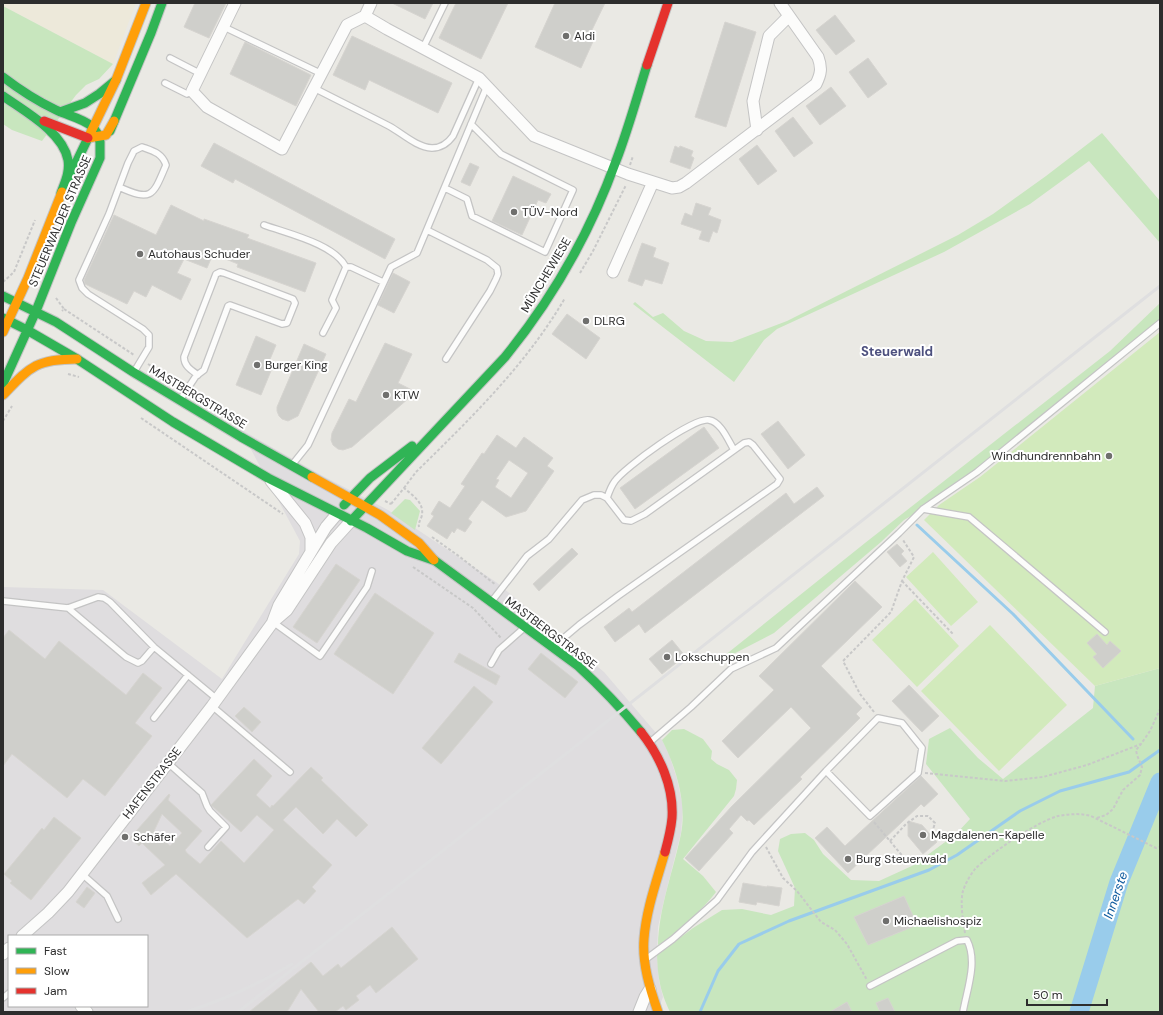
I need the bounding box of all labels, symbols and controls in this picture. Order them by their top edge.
place label: Aldi [574,28,595,44]
marker: Aldi [561,31,571,41]
street label: STEUERWALDER STRASSE [25,153,95,289]
place label: TÜV-Nord [522,204,578,220]
marker: TÜV-Nord [509,207,519,217]
street label: MÜNCHEWIESE [517,234,575,315]
place label: Autohaus Schuder [148,246,251,262]
marker: Autohaus Schuder [135,249,145,259]
place label: DLRG [594,313,625,329]
marker: DLRG [581,316,591,326]
district label: Steuerwald [861,343,933,360]
place label: Burger King [265,357,328,373]
marker: Burger King [252,360,262,370]
street label: MASTBERGSTRASSE [146,362,250,433]
place label: KTW [394,387,420,403]
marker: KTW [381,390,391,400]
place label: Windhundrennbahn [991,448,1101,464]
marker: Windhundrennbahn [1104,451,1114,461]
street label: MASTBERGSTRASSE [502,593,600,673]
place label: Lokschuppen [675,649,749,665]
marker: Lokschuppen [662,652,672,662]
street label: HAFENSTRASSE [119,744,185,822]
place label: Magdalenen-Kapelle [931,827,1045,843]
place label: Schäfer [133,829,176,845]
marker: Magdalenen-Kapelle [918,830,928,840]
marker: Schäfer [120,832,130,842]
place label: Burg Steuerwald [856,851,946,867]
marker: Burg Steuerwald [843,854,853,864]
water label: Innerste [1099,869,1131,921]
place label: Michaelishospiz [894,913,982,929]
marker: Michaelishospiz [881,916,891,926]
legend [8,935,148,1007]
text: Fast [44,943,67,959]
text: Slow [44,963,70,979]
scale bar [1027,981,1107,1007]
text: Jam [44,983,67,999]
text: 50 m [1033,987,1062,1003]

